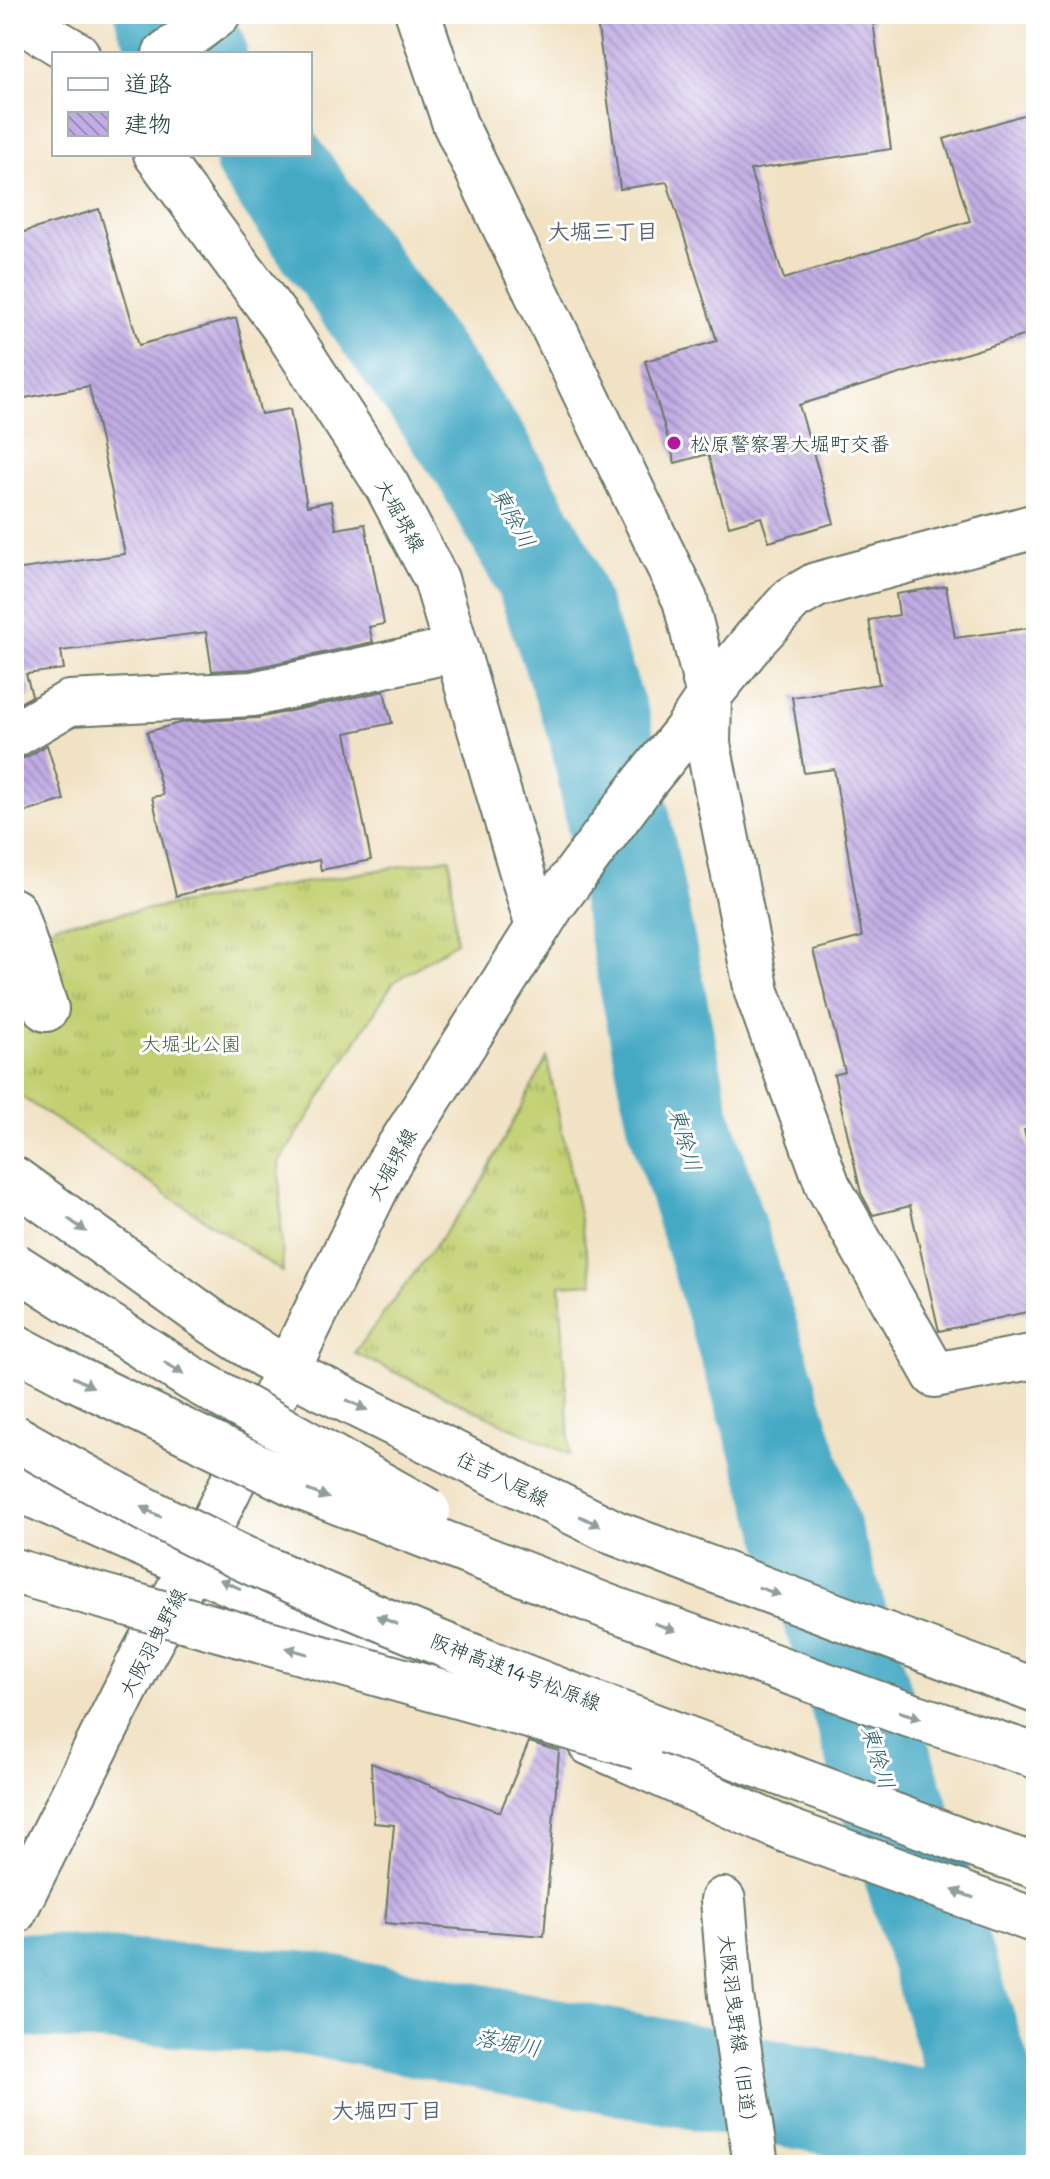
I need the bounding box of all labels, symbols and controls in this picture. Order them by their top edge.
legend [52,52,312,156]
text: 道路 [124,67,172,98]
text: 建物 [124,107,172,138]
district label: 大堀三丁目 [548,216,658,245]
place label: 松原警察署大堀町交番 [690,430,890,456]
marker: 松原警察署大堀町交番 [665,434,683,452]
street label: 大堀堺線 [370,474,432,556]
water label: 東除川 [485,481,543,553]
park label: 大堀北公園 [141,1030,241,1056]
water label: 東除川 [663,1103,709,1175]
street label: 大堀堺線 [360,1123,422,1205]
one-way arrow [67,1217,88,1232]
one-way arrow [163,1360,185,1374]
one-way arrow [71,1376,94,1389]
one-way arrow [346,1399,369,1412]
street label: 住吉八尾線 [452,1444,554,1512]
one-way arrow [306,1488,330,1501]
one-way arrow [139,1505,162,1519]
one-way arrow [579,1514,602,1528]
one-way arrow [218,1577,242,1590]
street label: 大阪羽曳野線 [112,1583,192,1701]
one-way arrow [757,1585,781,1598]
one-way arrow [375,1613,399,1626]
one-way arrow [653,1621,677,1634]
street label: 阪神高速14号松原線 [427,1626,605,1716]
one-way arrow [284,1644,309,1656]
one-way arrow [898,1709,922,1722]
water label: 東除川 [855,1721,903,1793]
one-way arrow [950,1887,974,1900]
street label: 大阪羽曳野線（旧道） [714,1932,764,2134]
water label: 落堀川 [473,2021,543,2063]
district label: 大堀四丁目 [332,2095,442,2124]

